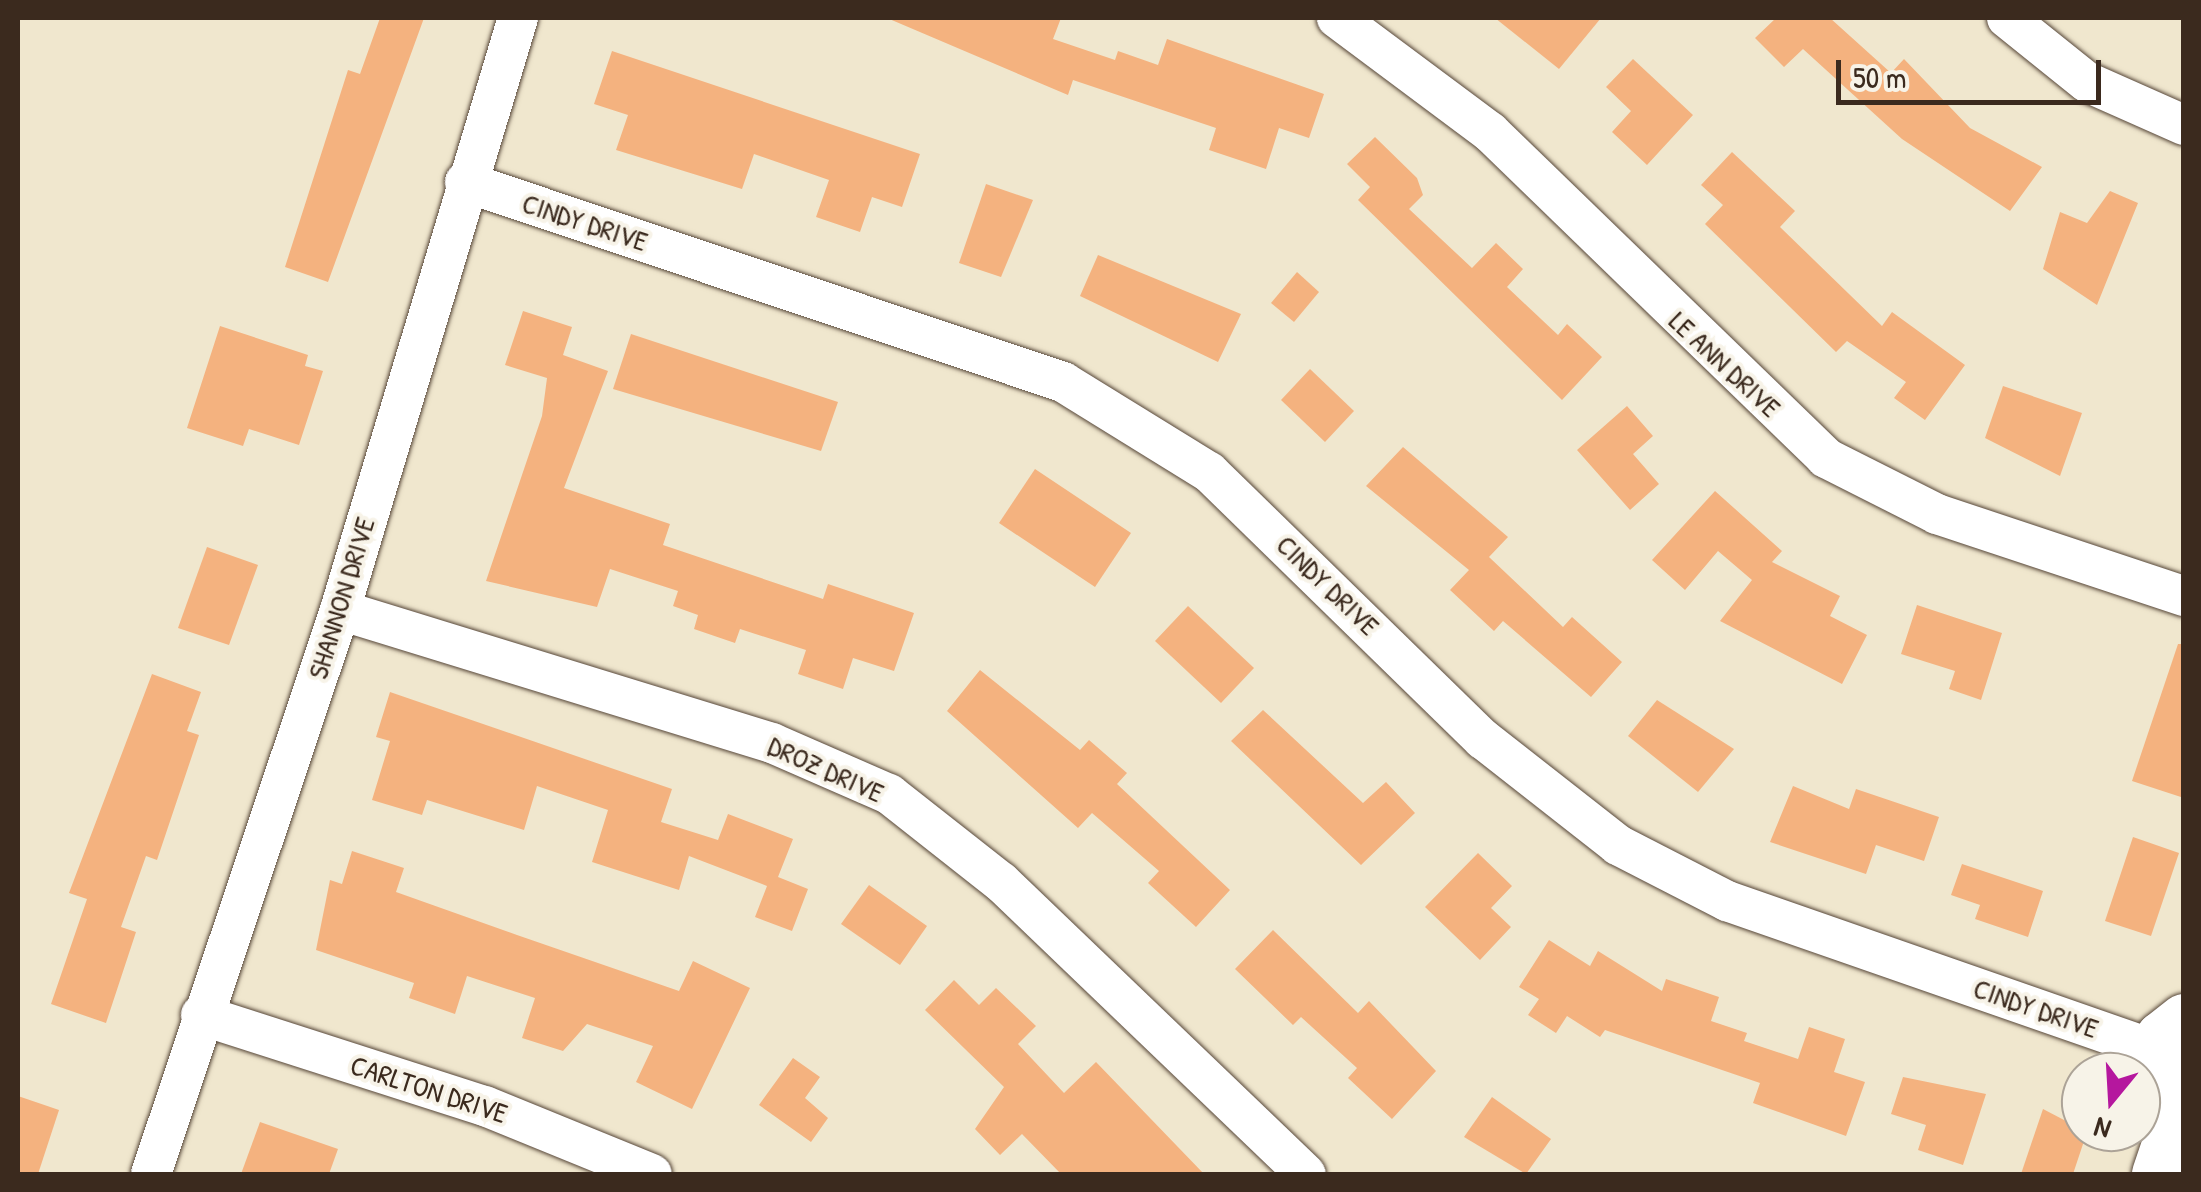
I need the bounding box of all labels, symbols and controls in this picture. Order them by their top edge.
scale bar [1841,40,2106,102]
text: 50 m [1853,57,1906,97]
street label: CINDY DRIVE [518,186,652,258]
street label: LE ANN DRIVE [1662,304,1788,424]
street label: SHANNON DRIVE [301,513,381,683]
street label: CINDY DRIVE [1270,528,1386,642]
street label: DROZ DRIVE [763,729,889,809]
street label: CINDY DRIVE [1969,971,2103,1045]
street label: CARLTON DRIVE [346,1048,512,1130]
north arrow [2061,1052,2161,1152]
text: N [2089,1108,2115,1149]

